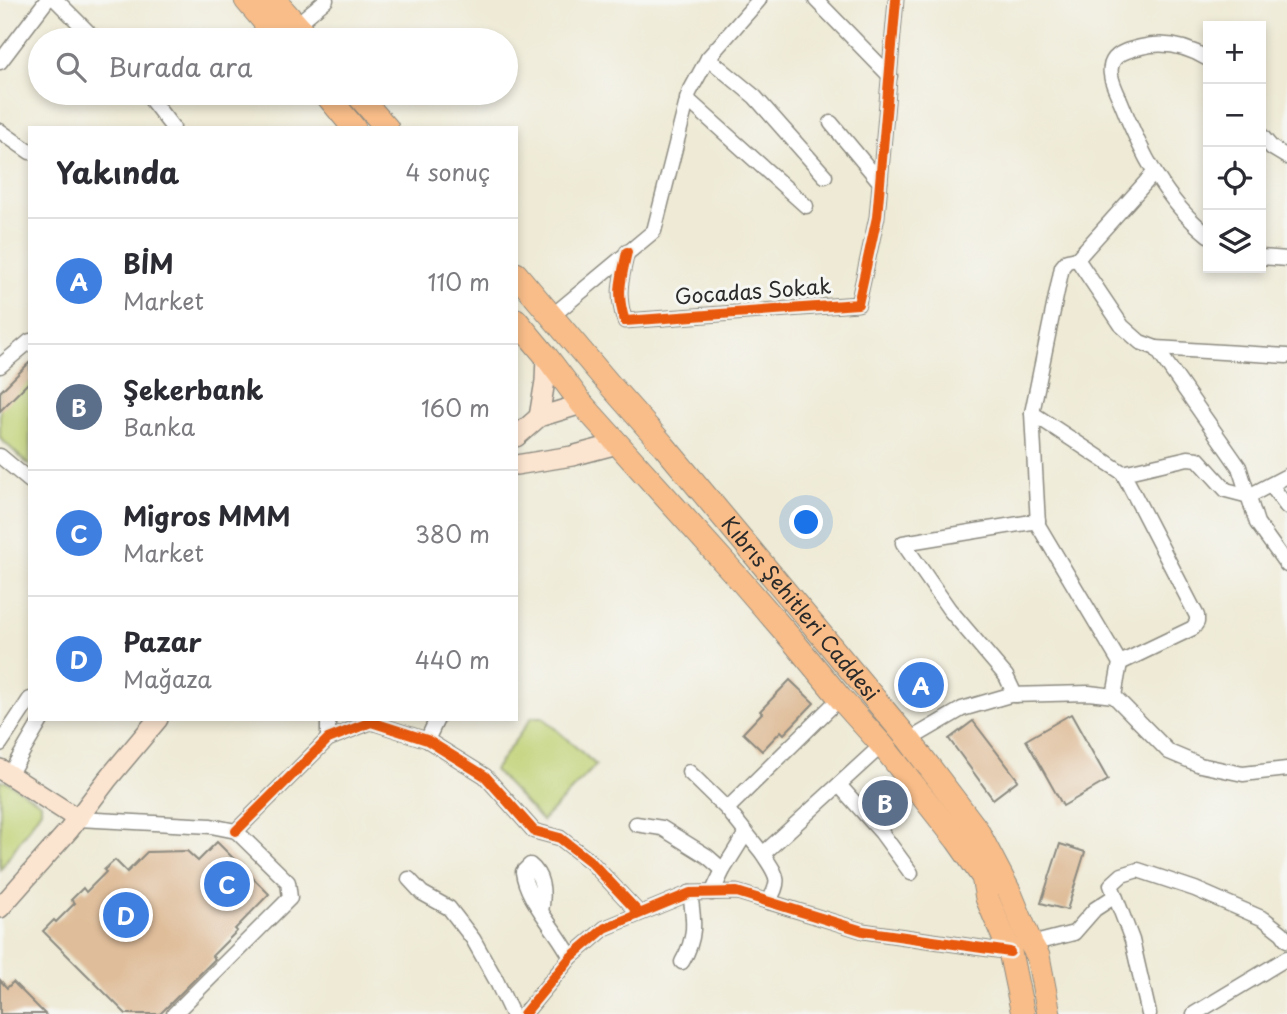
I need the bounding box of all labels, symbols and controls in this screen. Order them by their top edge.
map controls [1203,21,1266,273]
button: + [1203,21,1266,84]
search box [28,28,518,105]
text: Burada ara [108,47,252,86]
icon: search [52,48,90,86]
button: − [1203,84,1266,147]
button: locate [1203,147,1266,210]
text: Yakında [56,149,179,194]
text: 4 sonuç [406,154,490,189]
button: layers [1203,210,1266,273]
text: BİM [123,244,174,283]
text: A [70,264,88,299]
text: 110 m [428,264,490,299]
street label: Gocadas Sokak [674,269,832,311]
text: Market [123,283,204,318]
text: Şekerbank [123,370,263,409]
text: B [71,390,87,425]
text: 160 m [421,390,490,425]
text: Banka [123,409,195,444]
text: Migros MMM [123,496,291,535]
your location [789,505,823,539]
street label: Kıbrıs Şehitleri Caddesi [715,508,888,707]
text: C [70,516,88,551]
text: 380 m [415,516,490,551]
text: Market [123,535,204,570]
text: Pazar [123,622,202,661]
text: D [70,642,88,677]
text: 440 m [415,642,490,677]
pin: A [898,659,944,711]
text: Mağaza [123,661,212,696]
pin: B [862,777,908,829]
pin: C [204,858,250,910]
pin: D [103,889,149,941]

